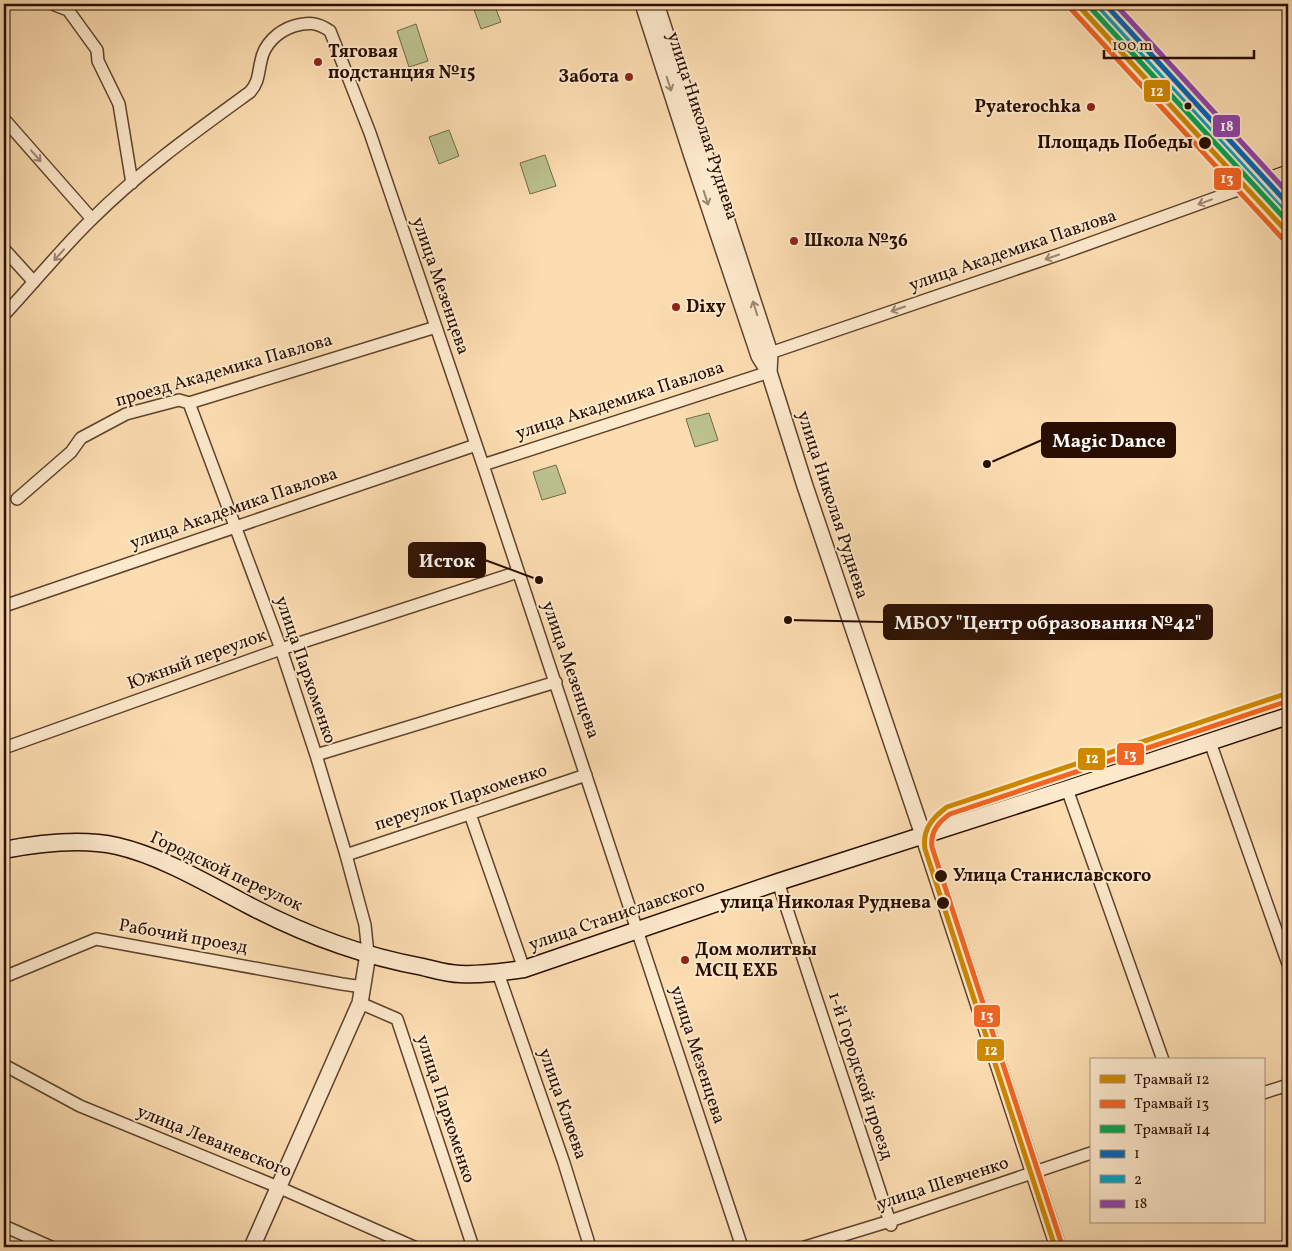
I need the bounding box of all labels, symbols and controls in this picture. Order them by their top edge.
scale bar [1104,28,1254,60]
street label: улица Николая Руднева [660,29,744,223]
text: 100 m [1112,36,1152,57]
place label: Тяговая подстанция №15 [328,40,475,86]
marker: Тяговая подстанция №15 [312,56,324,68]
place label: Забота [559,65,619,90]
marker: Забота [623,71,635,83]
one-way arrow [664,76,674,92]
line badge: 12 [1143,79,1171,103]
text: 12 [1151,83,1163,102]
place label: Pyaterochka [975,95,1081,120]
marker: Pyaterochka [1085,101,1097,113]
unlabelled marker [1183,101,1193,111]
line badge: 18 [1212,114,1241,138]
text: 18 [1220,118,1234,137]
place label: Площадь Победы [1037,131,1193,156]
marker: Площадь Победы [1197,135,1213,151]
one-way arrow [30,149,41,162]
line badge: 13 [1213,167,1242,191]
text: 13 [1221,170,1233,189]
one-way arrow [702,189,711,205]
one-way arrow [1198,198,1213,207]
street label: улица Академика Павлова [906,204,1120,298]
street label: улица Мезенцева [405,214,475,358]
place label: Школа №36 [804,229,908,254]
marker: Школа №36 [788,235,800,247]
one-way arrow [53,249,65,262]
one-way arrow [1045,253,1061,262]
place label: Dixy [686,295,726,320]
one-way arrow [750,300,759,316]
marker: Dixy [670,301,682,313]
one-way arrow [891,305,907,314]
street label: проезд Академика Павлова [112,328,336,414]
street label: улица Академика Павлова [512,355,728,447]
street label: улица Николая Руднева [790,408,874,602]
callout: Magic Dance [1042,423,1175,457]
text: Magic Dance [1052,429,1166,455]
street label: улица Академика Павлова [127,462,341,556]
callout: Исток [409,543,485,577]
text: Исток [419,549,476,575]
street label: улица Пархоменко [268,593,342,747]
street label: улица Мезенцева [535,598,605,742]
callout: МБОУ "Центр образования №42" [884,605,1212,639]
text: МБОУ "Центр образования №42" [894,611,1202,637]
street label: Южный переулок [124,623,271,697]
line badge: 13 [1116,742,1145,766]
text: 13 [1124,746,1136,765]
line badge: 12 [1077,747,1106,771]
text: 12 [1086,750,1098,769]
street label: переулок Пархоменко [371,758,551,838]
street label: Городской переулок [146,826,307,919]
place label: Улица Станиславского [953,864,1151,889]
marker: Улица Станиславского [933,868,949,884]
street label: улица Станиславского [526,874,708,958]
place label: улица Николая Руднева [720,891,931,916]
marker: улица Николая Руднева [935,895,951,911]
street label: Рабочий проезд [117,913,249,961]
place label: Дом молитвы МСЦ ЕХБ [695,938,817,984]
marker: Дом молитвы МСЦ ЕХБ [679,954,691,966]
street label: улица Мезенцева [663,983,731,1127]
street label: 1-й Городской проезд [821,989,899,1163]
line badge: 13 [973,1004,1001,1028]
text: 13 [981,1007,993,1026]
street label: улица Пархоменко [409,1032,481,1186]
line badge: 12 [976,1038,1005,1062]
text: 12 [985,1042,997,1061]
street label: улица Клюева [531,1045,593,1163]
legend [1090,1058,1264,1224]
text: Трамвай 12 [1134,1070,1210,1091]
text: Трамвай 13 [1134,1094,1209,1115]
street label: улица Леваневского [133,1099,295,1185]
text: Трамвай 14 [1134,1120,1211,1141]
text: 1 [1134,1144,1140,1165]
street label: улица Шевченко [874,1151,1012,1217]
text: 2 [1134,1170,1142,1191]
text: 18 [1134,1194,1147,1215]

